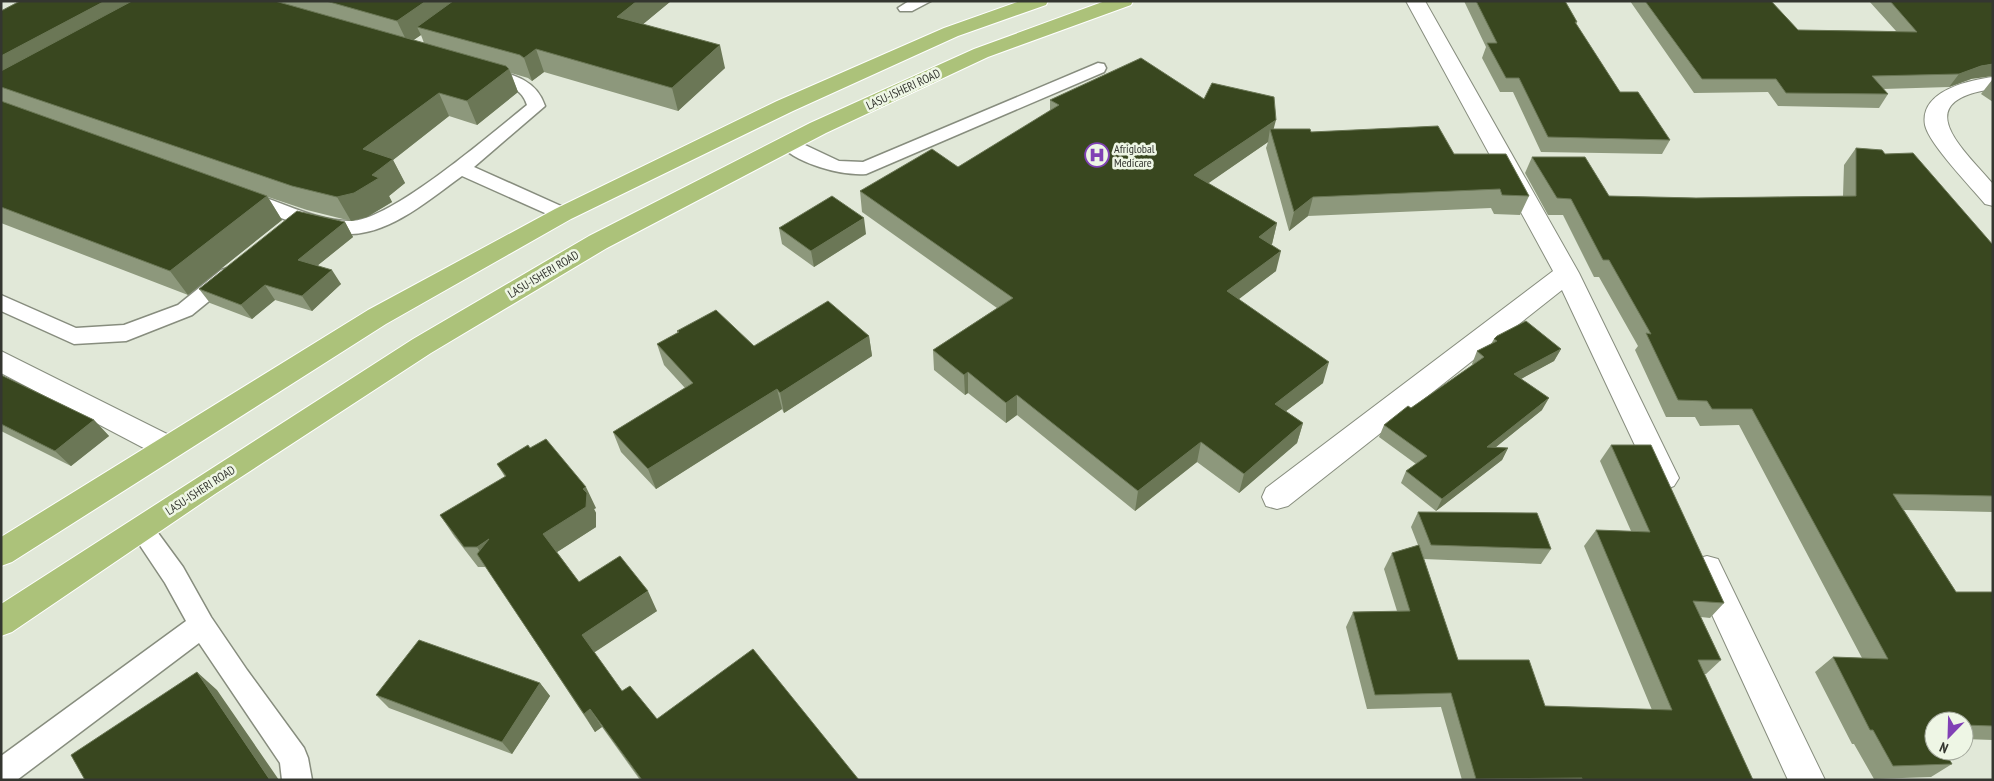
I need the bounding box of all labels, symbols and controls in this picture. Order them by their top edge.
street label: LASU-ISHERI ROAD [864,65,942,113]
place label: Afriglobal Medicare [1114,141,1155,170]
hospital icon: Afriglobal Medicare [1084,142,1110,168]
street label: LASU-ISHERI ROAD [505,247,581,301]
street label: LASU-ISHERI ROAD [162,462,238,518]
north arrow [1924,711,1974,761]
text: N [1937,738,1951,758]

